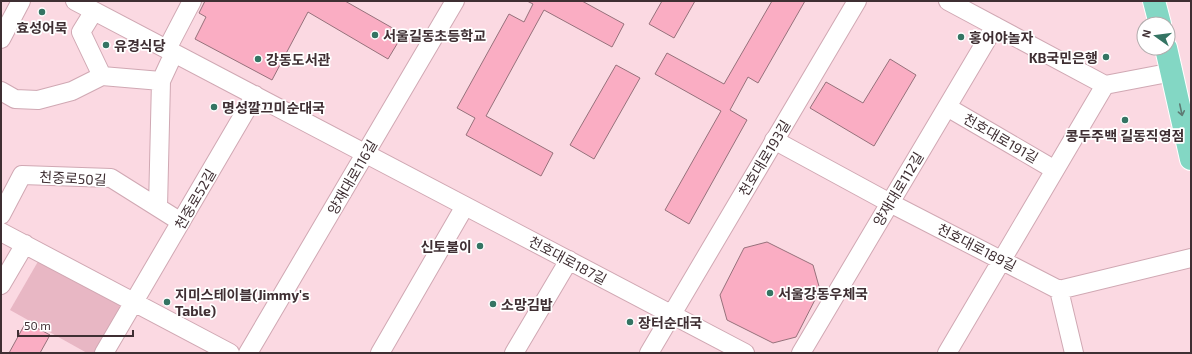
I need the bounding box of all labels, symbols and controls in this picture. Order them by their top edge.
marker: 효성어묵 [37,7,47,17]
north arrow [1136,16,1176,56]
place label: 효성어묵 [16,19,68,36]
place label: 서울길동초등학교 [383,27,486,44]
text: N [1139,28,1153,39]
place label: 홍어야놀자 [969,29,1034,46]
marker: 서울길동초등학교 [370,30,380,40]
marker: 홍어야놀자 [956,32,966,42]
place label: 유경식당 [114,37,166,54]
marker: 유경식당 [101,40,111,50]
place label: KB국민은행 [1029,49,1098,66]
place label: 강동도서관 [266,51,331,68]
marker: KB국민은행 [1101,52,1111,62]
marker: 강동도서관 [253,54,263,64]
place label: 명성깔끄미순대국 [222,99,325,116]
marker: 명성깔끄미순대국 [209,102,219,112]
one-way arrow [1177,103,1185,116]
street label: 천호대로191길 [961,110,1041,166]
marker: 콩두주백 길동직영점 [1120,115,1130,125]
street label: 천호대로193길 [735,117,793,199]
place label: 콩두주백 길동직영점 [1066,127,1184,144]
street label: 양재대로116길 [324,137,380,217]
street label: 양재대로112길 [869,149,927,229]
street label: 천중로52길 [171,166,219,232]
street label: 천중로50길 [39,168,107,188]
street label: 천호대로189길 [935,220,1019,274]
street label: 천호대로187길 [526,232,610,288]
place label: 신토불이 [420,238,472,255]
marker: 신토불이 [475,241,485,251]
place label: 서울강동우체국 [778,285,868,302]
place label: 지미스테이블(Jimmy's Table) [175,286,309,319]
marker: 서울강동우체국 [765,288,775,298]
place label: 소망김밥 [501,296,553,313]
marker: 지미스테이블(Jimmy's Table) [162,297,172,307]
marker: 소망김밥 [488,299,498,309]
scale bar [18,312,133,338]
place label: 장터순대국 [638,314,703,331]
marker: 장터순대국 [625,317,635,327]
text: 50 m [24,318,51,332]

